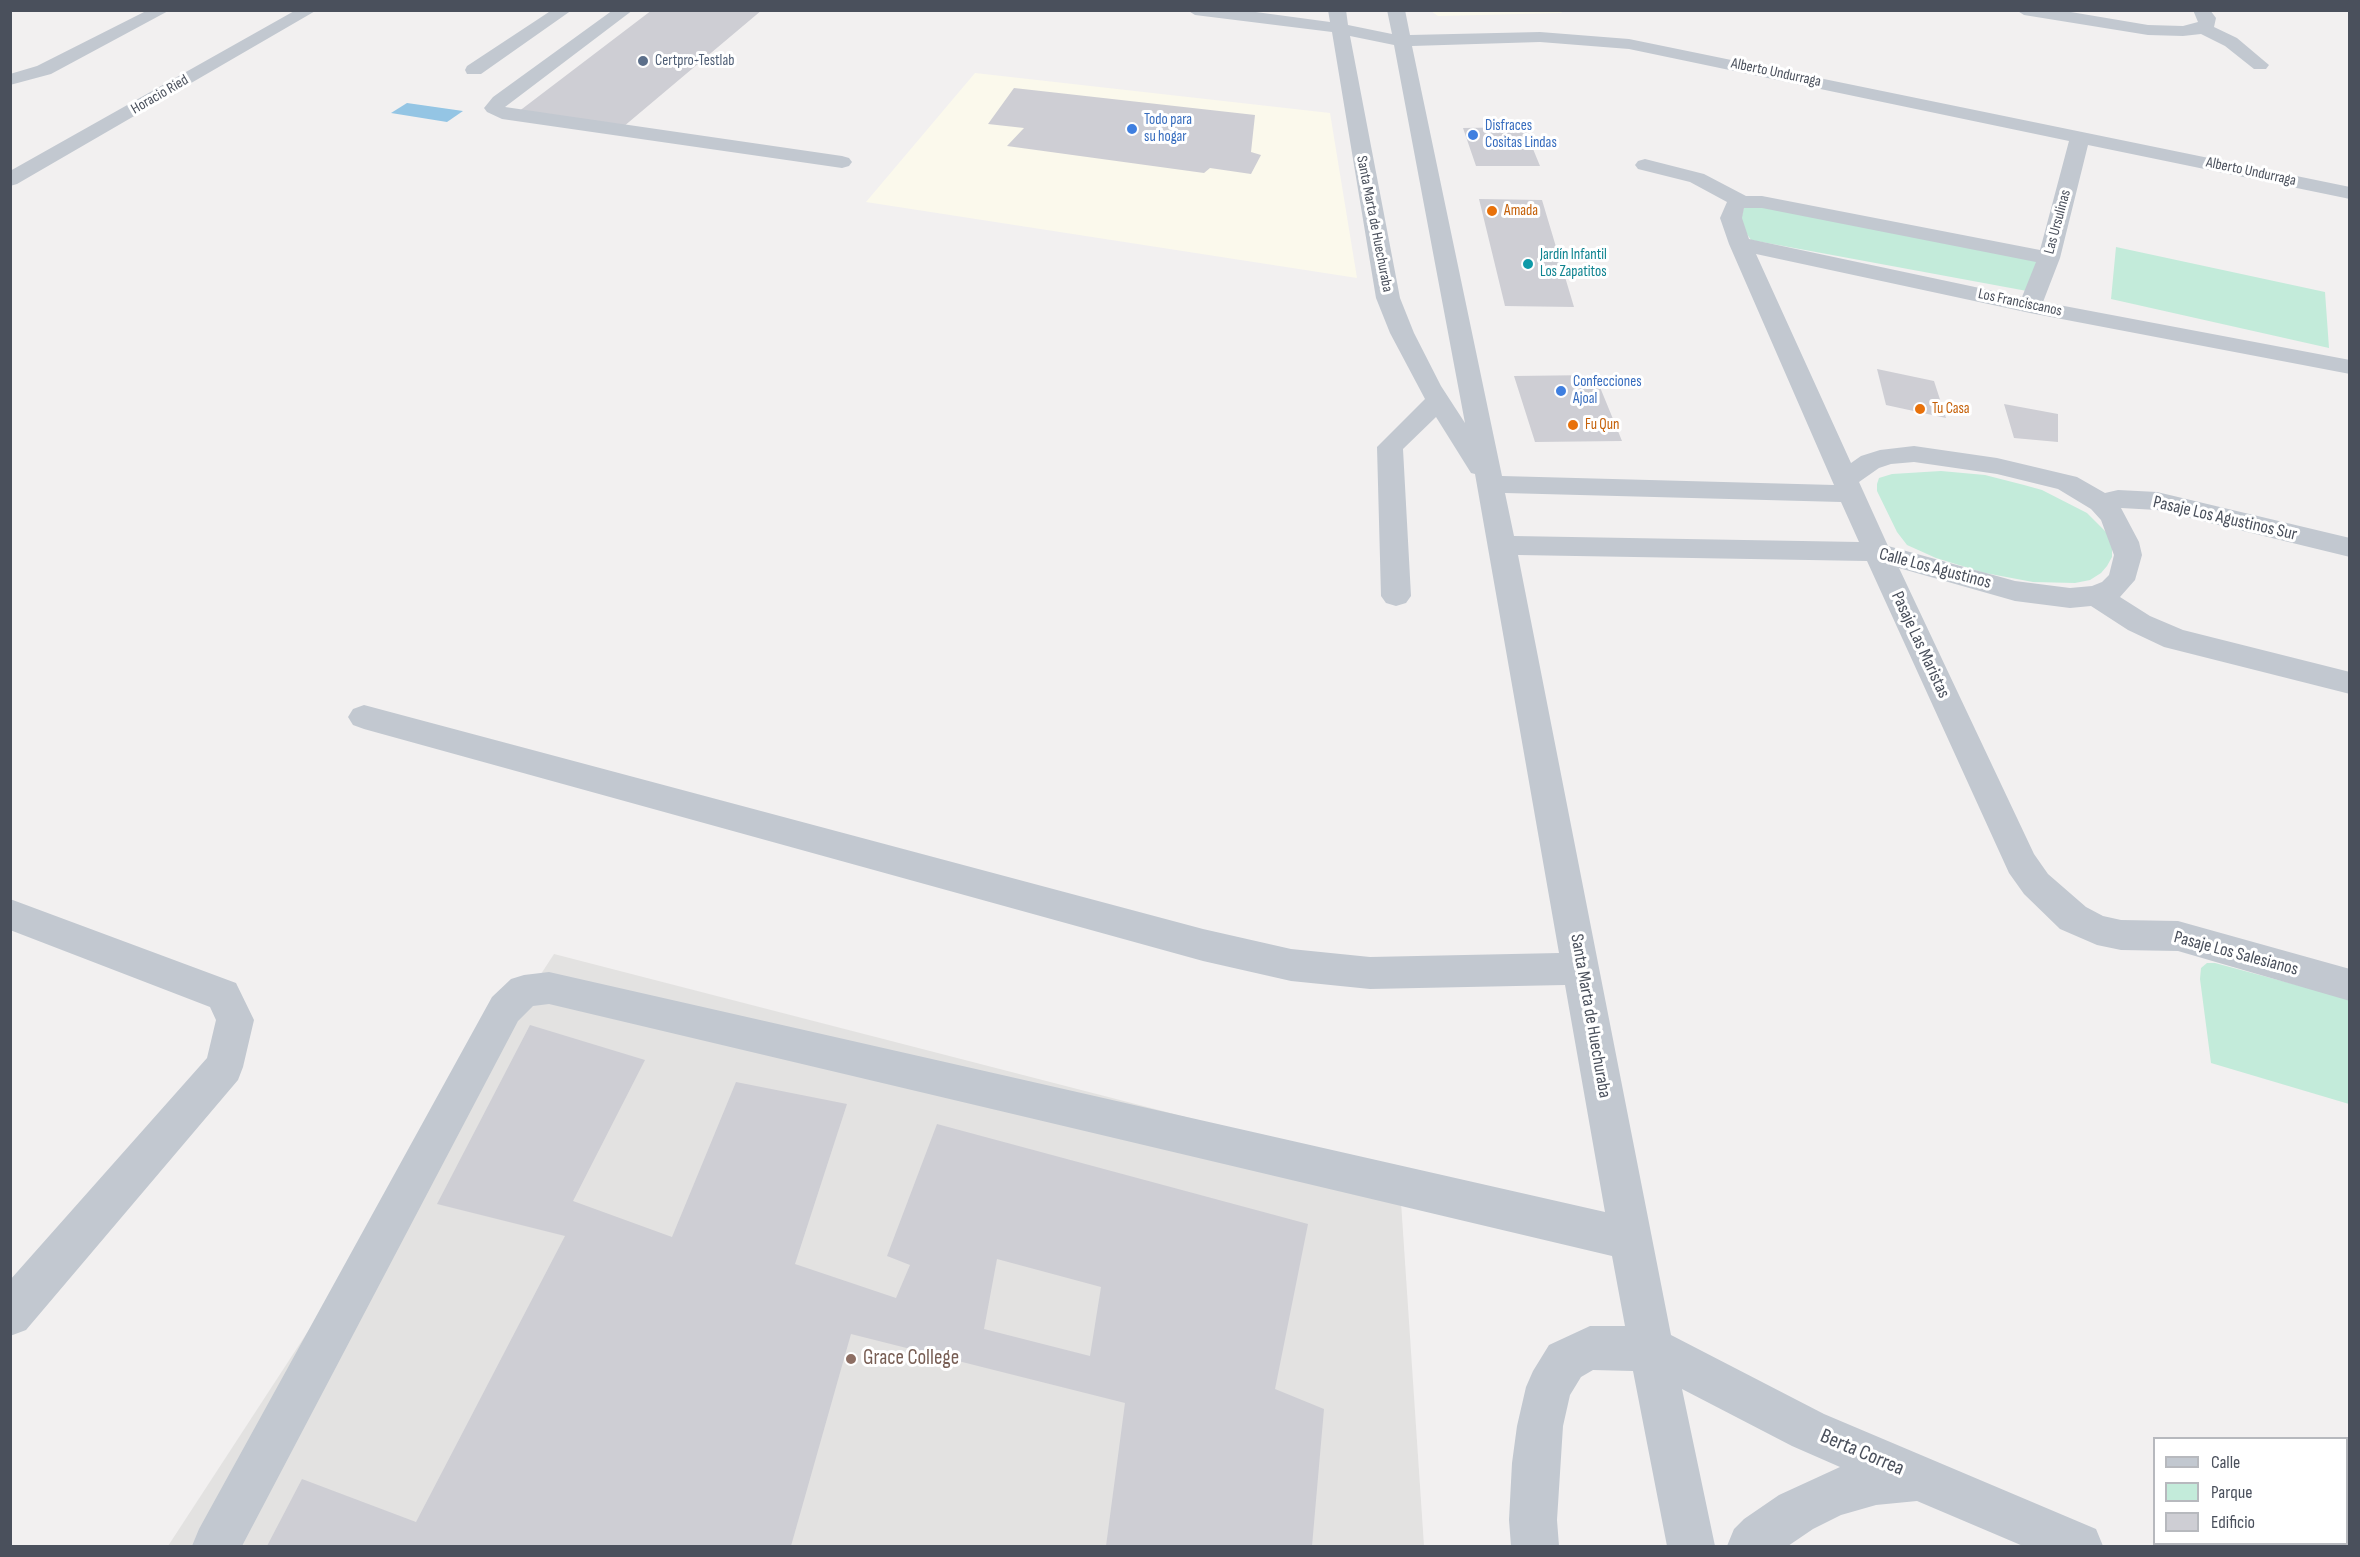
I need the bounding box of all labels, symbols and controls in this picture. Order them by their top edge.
place label: Certpro-Testlab [655,52,734,70]
marker: Certpro-Testlab [636,54,650,68]
street label: Alberto Undurraga [1729,55,1823,91]
street label: Horacio Ried [128,71,192,119]
place label: Todo para su hogar [1144,111,1192,146]
place label: Disfraces Cositas Lindas [1485,117,1557,152]
marker: Todo para su hogar [1125,122,1139,136]
marker: Disfraces Cositas Lindas [1466,128,1480,142]
street label: Santa Marta de Huechuraba [1352,154,1396,294]
street label: Alberto Undurraga [2204,154,2298,190]
street label: Las Ursulinas [2041,188,2075,256]
place label: Amada [1504,202,1538,220]
marker: Amada [1485,204,1499,218]
place label: Jardín Infantil Los Zapatitos [1540,246,1607,281]
marker: Jardín Infantil Los Zapatitos [1521,257,1535,271]
street label: Los Franciscanos [1977,285,2063,321]
place label: Confecciones Ajoal [1573,373,1642,408]
marker: Confecciones Ajoal [1554,384,1568,398]
place label: Tu Casa [1932,400,1970,418]
marker: Tu Casa [1913,402,1927,416]
place label: Fu Qun [1585,416,1619,434]
marker: Fu Qun [1566,418,1580,432]
street label: Pasaje Los Agustinos Sur [2151,492,2299,546]
street label: Calle Los Agustinos [1877,544,1993,594]
street label: Pasaje Las Maristas [1886,588,1954,702]
street label: Pasaje Los Salesianos [2171,927,2301,981]
street label: Santa Marta de Huechuraba [1565,932,1615,1100]
place label: Grace College [863,1346,959,1372]
marker: Grace College [844,1352,858,1366]
street label: Berta Correa [1816,1424,1908,1482]
legend [2153,1437,2348,1545]
text: Calle [2211,1452,2240,1473]
text: Parque [2211,1482,2252,1503]
text: Edificio [2211,1512,2255,1533]

